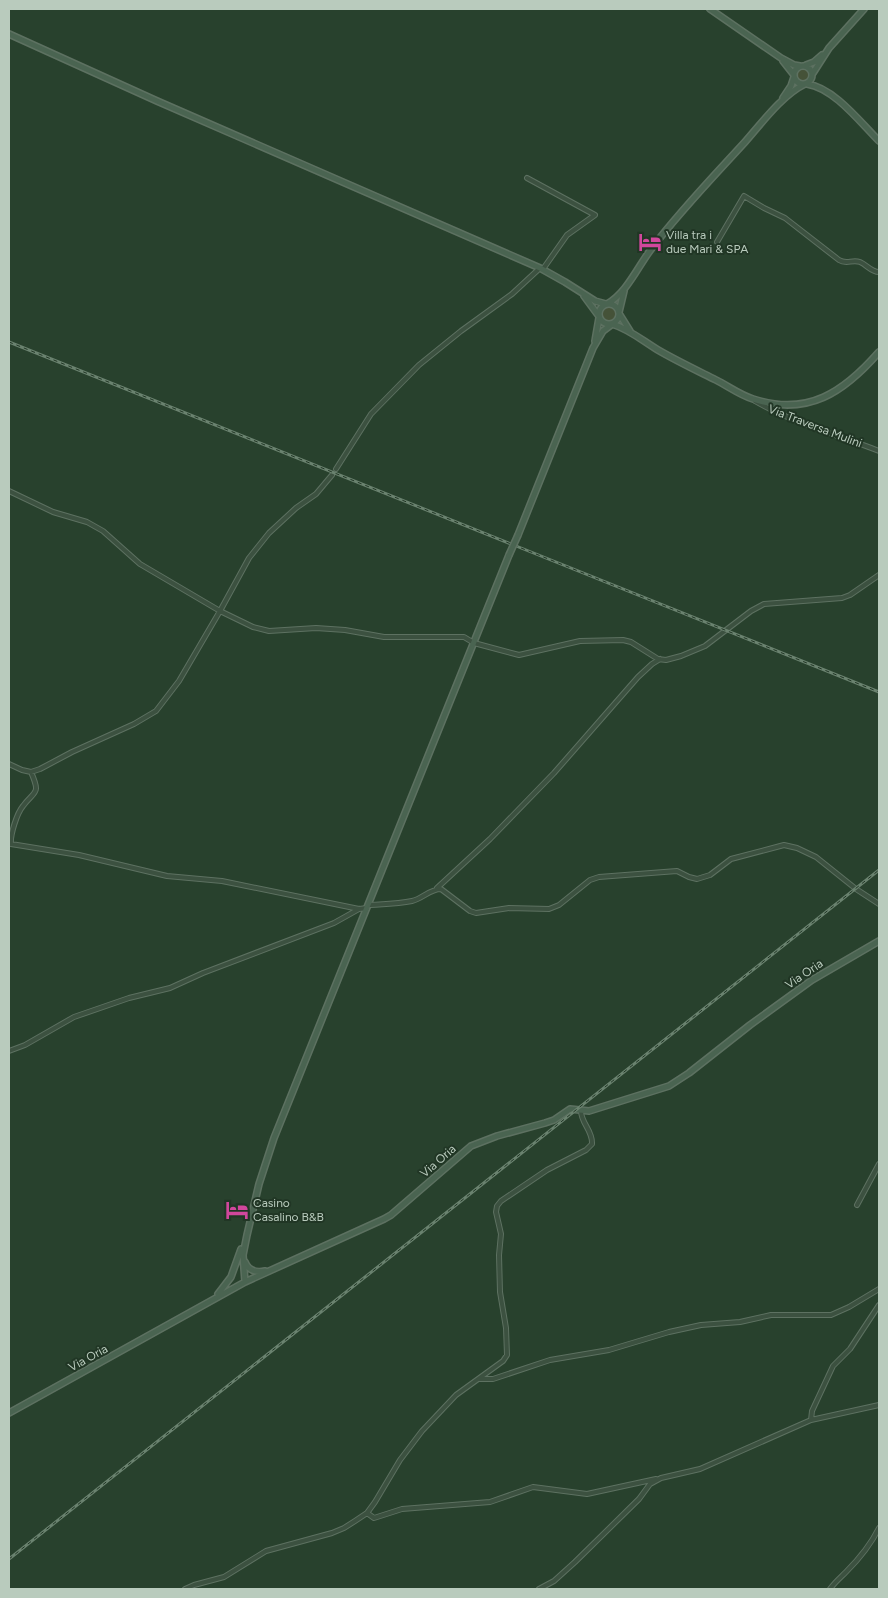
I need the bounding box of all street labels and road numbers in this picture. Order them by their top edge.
street label: Via Traversa Mulini [766,402,864,450]
street label: Via Oria [782,956,826,992]
street label: Via Oria [417,1142,459,1180]
street label: Via Oria [66,1342,110,1374]

